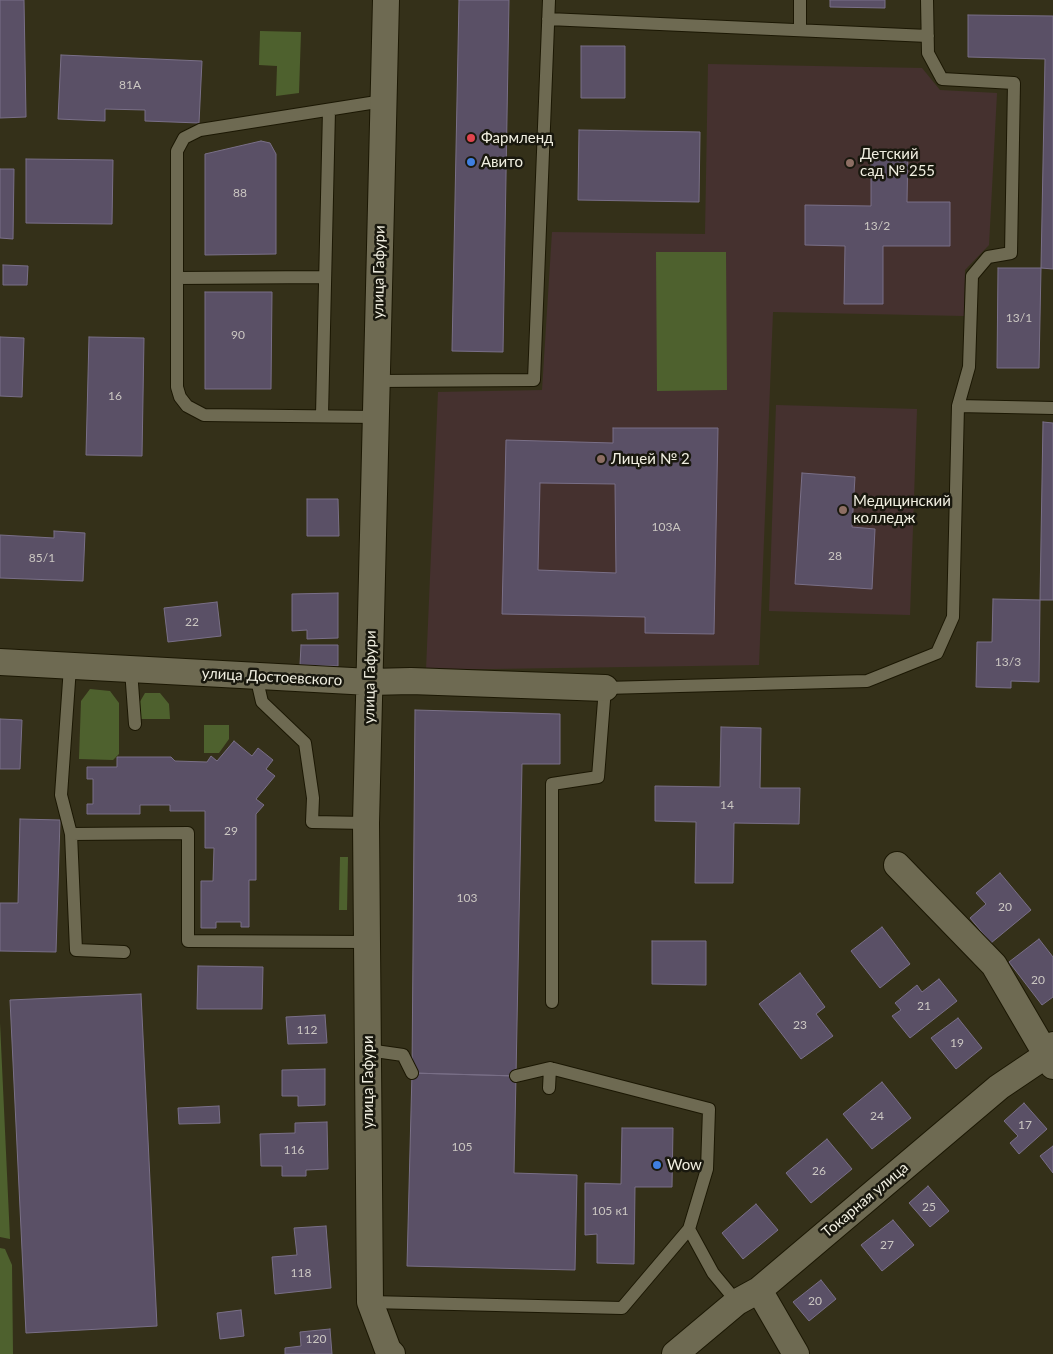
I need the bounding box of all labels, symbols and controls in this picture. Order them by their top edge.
house number: 81А [119,78,141,92]
place label: Фармленд [481,129,553,147]
marker: Фармленд [465,132,477,144]
place label: Детский сад № 255 [860,145,935,180]
place label: Авито [481,153,523,171]
marker: Авито [465,156,477,168]
marker: Детский сад № 255 [844,157,856,169]
house number: 88 [233,186,247,200]
house number: 13/2 [864,219,890,233]
street label: улица Гафури [369,225,389,319]
house number: 13/1 [1006,311,1032,325]
house number: 90 [231,328,245,342]
house number: 16 [108,389,122,403]
place label: Лицей № 2 [611,450,690,468]
marker: Лицей № 2 [595,453,607,465]
place label: Медицинский колледж [853,492,951,527]
marker: Медицинский колледж [837,504,849,516]
house number: 103А [652,520,680,534]
house number: 28 [828,549,842,563]
house number: 85/1 [29,551,55,565]
house number: 22 [185,615,199,629]
street label: улица Гафури [360,630,380,724]
house number: 13/3 [995,655,1021,669]
street label: улица Достоевского [201,664,343,690]
house number: 14 [720,798,734,812]
house number: 29 [224,824,238,838]
house number: 103 [457,891,477,905]
house number: 20 [998,900,1012,914]
house number: 20 [1031,973,1045,987]
house number: 21 [917,999,931,1013]
house number: 23 [793,1018,807,1032]
house number: 112 [297,1023,317,1037]
street label: улица Гафури [359,1035,377,1129]
house number: 19 [950,1036,964,1050]
house number: 24 [870,1109,884,1123]
house number: 17 [1018,1118,1032,1132]
house number: 105 [452,1140,472,1154]
house number: 116 [284,1143,304,1157]
place label: Wow [667,1156,702,1174]
marker: Wow [651,1159,663,1171]
street label: Токарная улица [818,1159,912,1241]
house number: 26 [812,1164,826,1178]
house number: 25 [922,1200,936,1214]
house number: 105 к1 [591,1204,629,1218]
house number: 27 [880,1238,894,1252]
house number: 118 [291,1266,311,1280]
house number: 20 [808,1294,822,1308]
house number: 120 [306,1332,326,1346]

